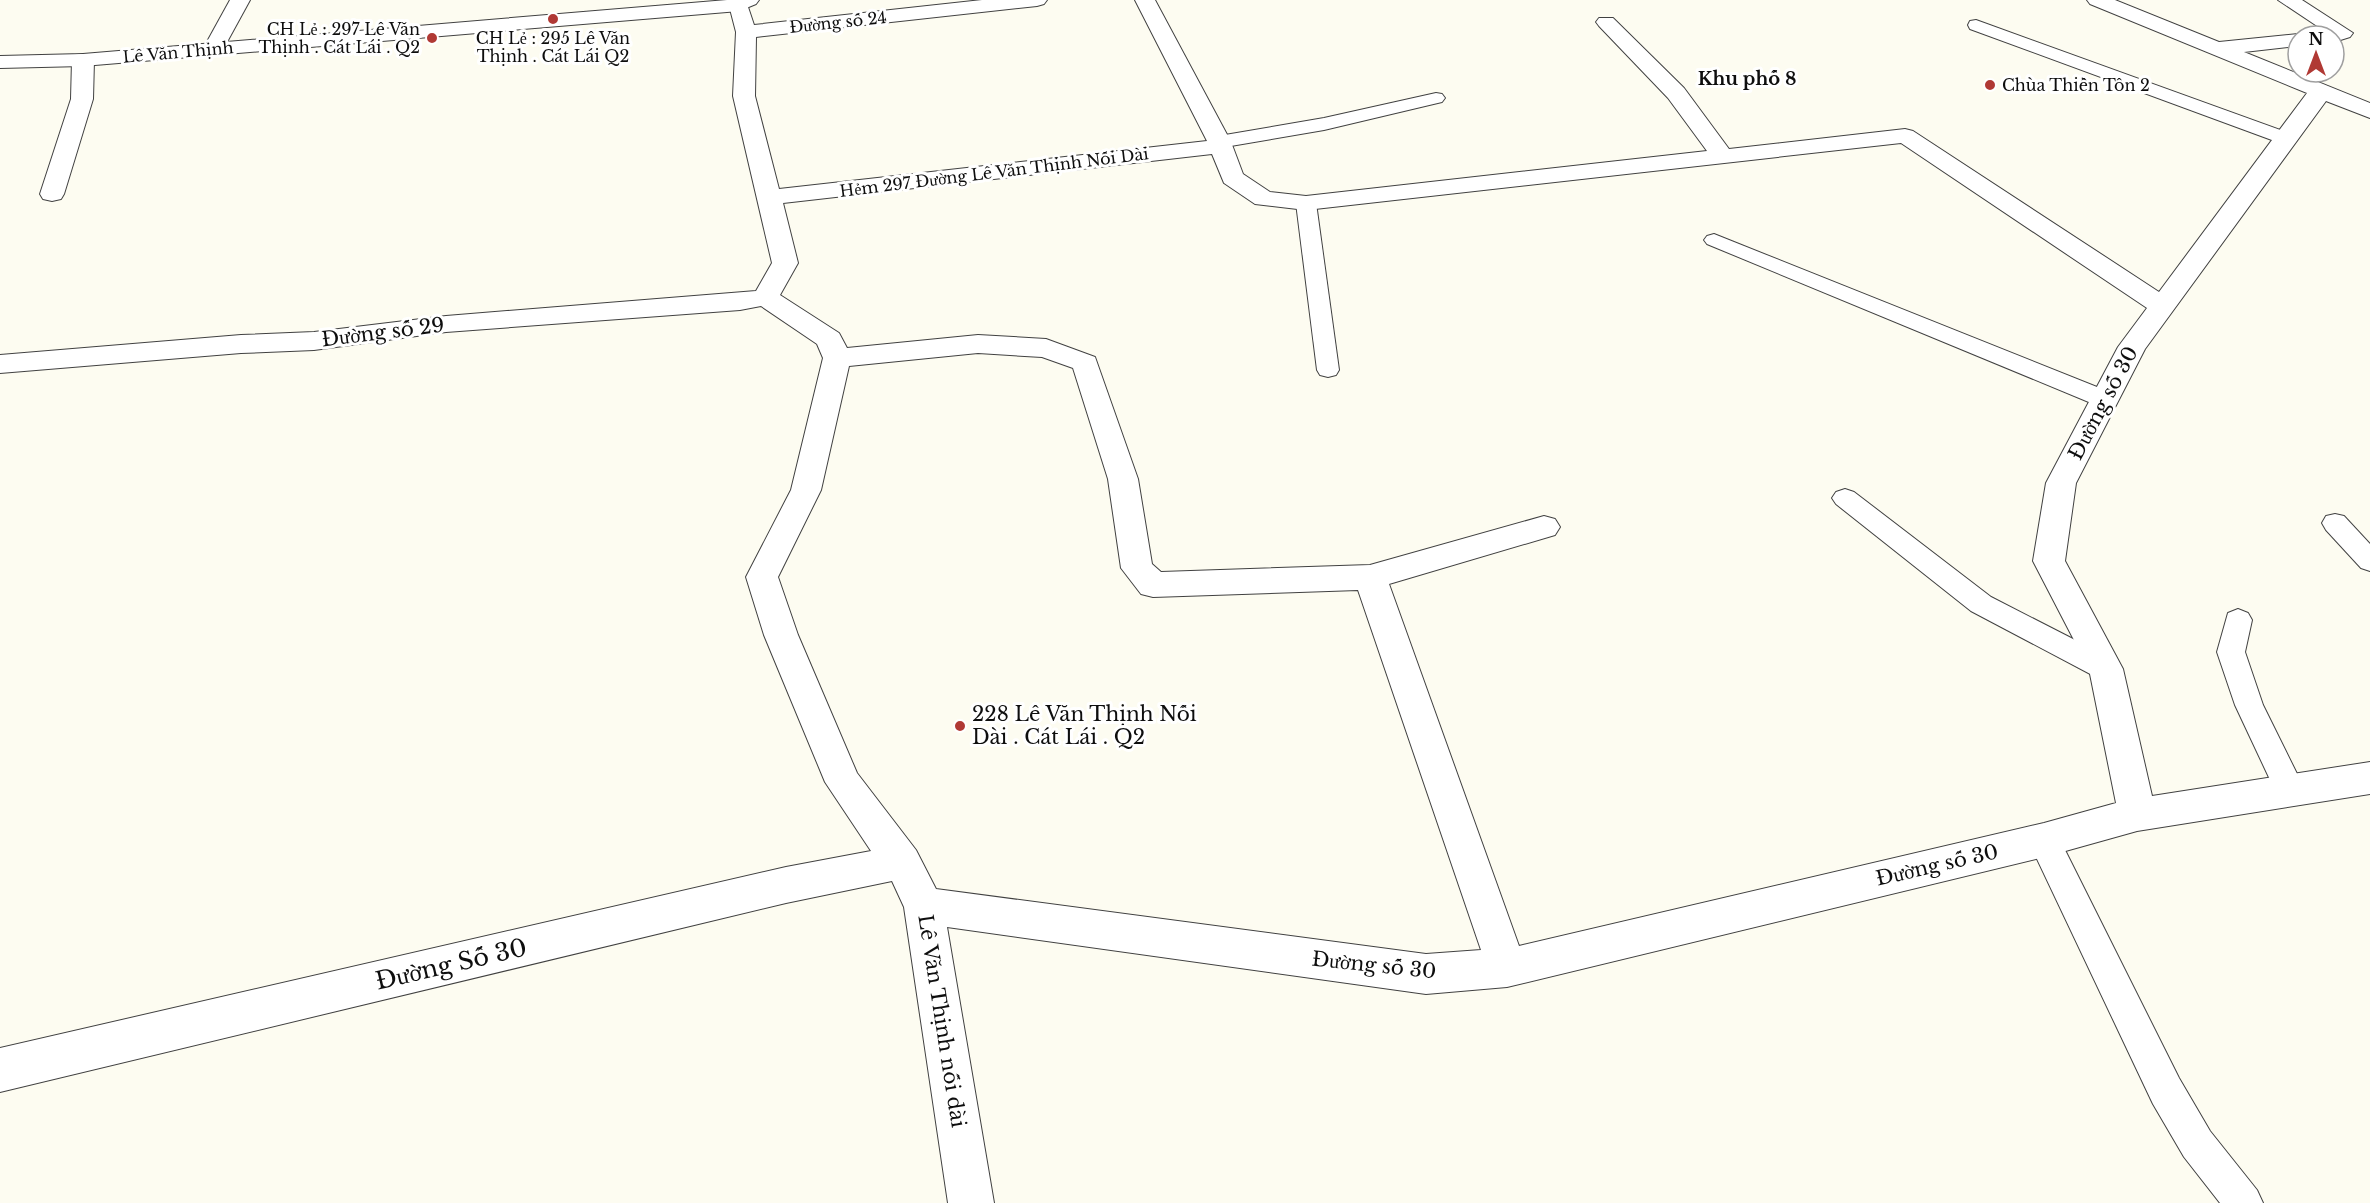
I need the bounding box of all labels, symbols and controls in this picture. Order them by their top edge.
street label: Đường số 24 [788,7,888,37]
marker: CH Lẻ : 295 Lê Văn Thịnh . Cát Lái Q2 [546,12,560,26]
place label: CH Lẻ : 297 Lê Văn Thịnh . Cát Lái . Q2 [258,19,420,57]
north arrow [2286,24,2346,84]
place label: CH Lẻ : 295 Lê Văn Thịnh . Cát Lái Q2 [476,28,630,66]
text: N [2308,29,2324,49]
marker: CH Lẻ : 297 Lê Văn Thịnh . Cát Lái . Q2 [425,31,439,45]
street label: Lê Văn Thịnh [122,37,234,67]
district label: Khu phố 8 [1698,68,1796,90]
place label: Chùa Thiền Tôn 2 [2002,75,2150,95]
marker: Chùa Thiền Tôn 2 [1983,78,1997,92]
street label: Hẻm 297 Đường Lê Văn Thịnh Nối Dài [838,143,1150,201]
street label: Đường số 29 [320,313,446,351]
street label: Đường số 30 [2063,342,2143,464]
place label: 228 Lê Văn Thịnh Nối Dài . Cát Lái . Q2 [972,702,1197,749]
marker: 228 Lê Văn Thịnh Nối Dài . Cát Lái . Q2 [953,719,967,733]
street label: Đường số 30 [1873,839,2001,891]
street label: Lê Văn Thịnh nối dài [913,913,971,1130]
street label: Đường Số 30 [373,933,529,995]
street label: Đường số 30 [1311,947,1437,983]

